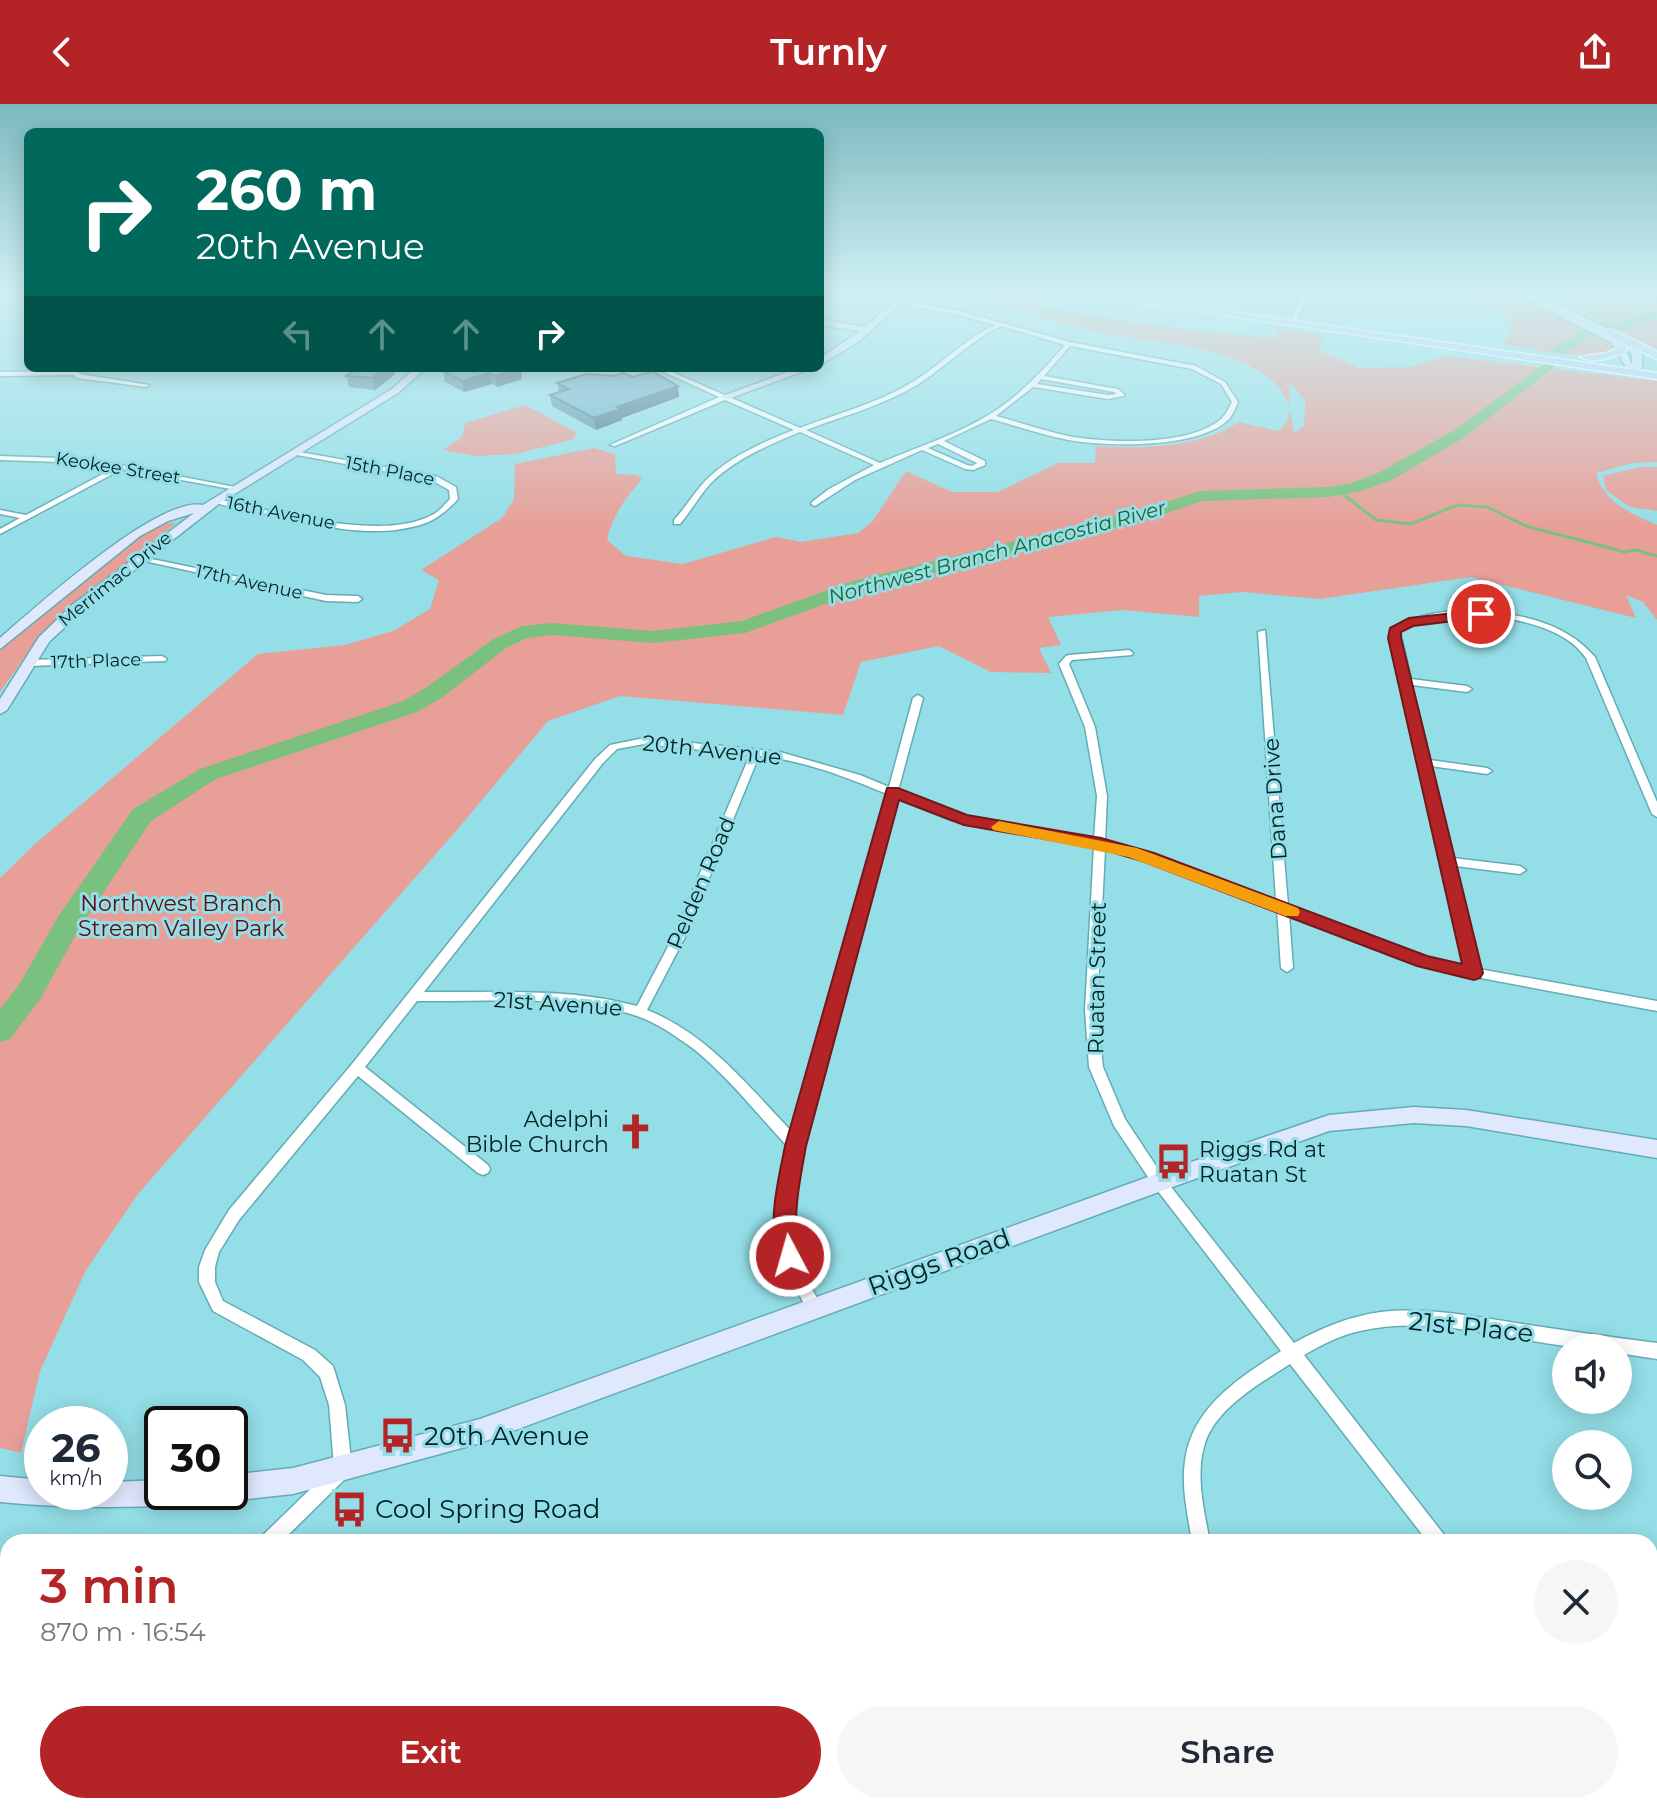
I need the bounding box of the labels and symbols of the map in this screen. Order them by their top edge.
street label: Keokee Street [54,447,182,489]
street label: 15th Place [344,452,436,490]
street label: 16th Avenue [225,492,337,534]
water label: Northwest Branch Anacostia River [826,495,1169,609]
street label: Merrimac Drive [54,527,176,631]
street label: 17th Avenue [193,560,305,604]
pin [1447,580,1515,648]
street label: 17th Place [51,648,142,674]
street label: 20th Avenue [641,729,783,771]
street label: Dana Drive [1257,737,1293,861]
street label: Pelden Road [661,813,741,953]
park label: Northwest Branch Stream Valley Park [78,890,285,942]
street label: Ruatan Street [1082,902,1112,1054]
street label: 21st Avenue [493,986,623,1022]
place label: Adelphi Bible Church [466,1106,609,1158]
church icon: Adelphi Bible Church [616,1113,654,1151]
place label: Riggs Rd at Ruatan St [1199,1136,1326,1188]
bus stop icon: Riggs Rd at Ruatan St [1154,1143,1192,1181]
position arrow [748,1214,832,1298]
street label: Riggs Road [864,1222,1014,1302]
street label: 21st Place [1407,1305,1535,1349]
speed limit sign: 30 [144,1406,248,1510]
bus stop icon: 20th Avenue [379,1417,417,1455]
place label: 20th Avenue [424,1420,589,1452]
bus stop icon: Cool Spring Road [330,1490,368,1528]
place label: Cool Spring Road [375,1493,600,1525]

